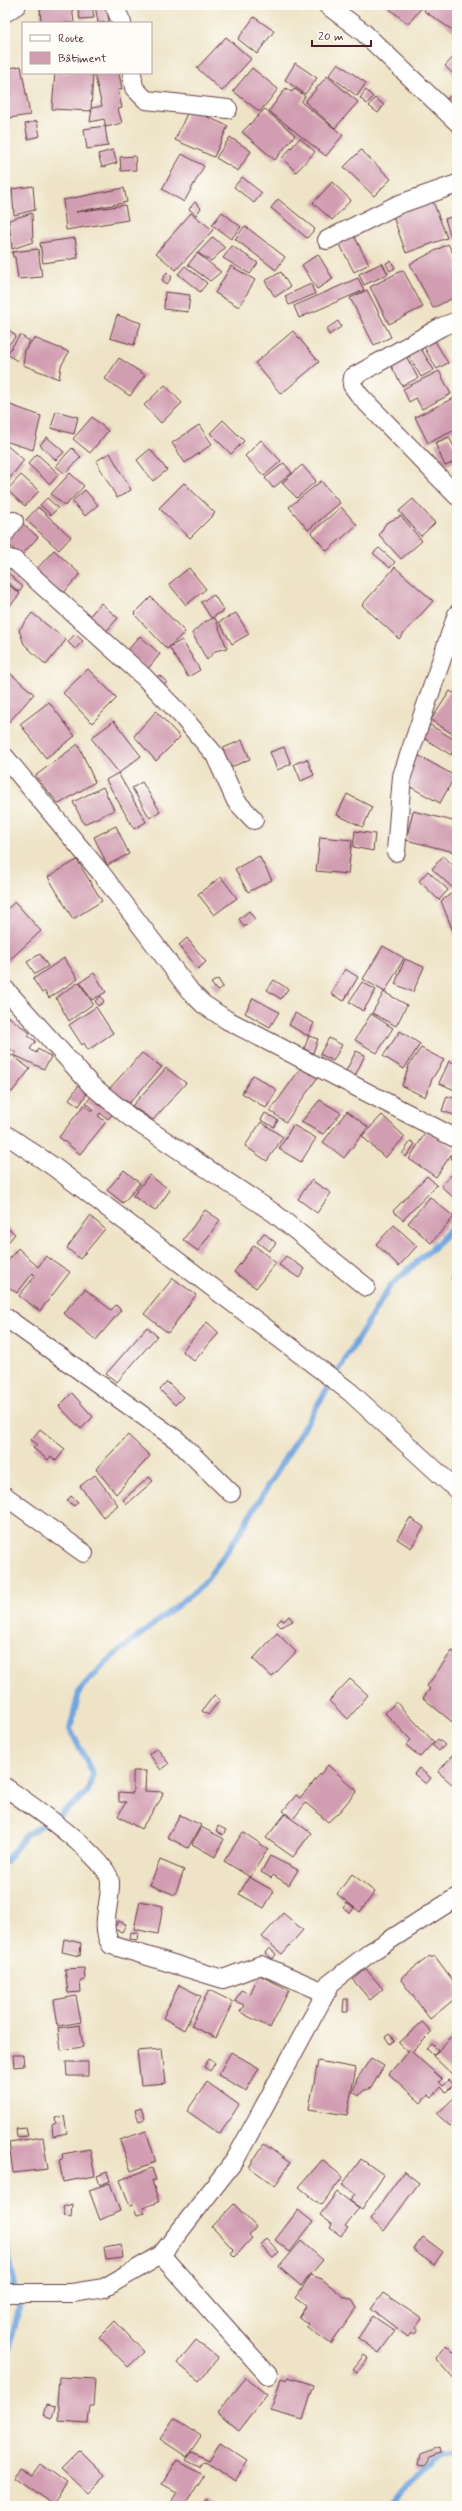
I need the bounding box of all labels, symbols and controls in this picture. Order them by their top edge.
legend [22,22,152,74]
scale bar [312,22,371,48]
text: 20 m [318,29,344,45]
text: Route [58,31,84,47]
text: Bâtiment [58,51,107,67]

